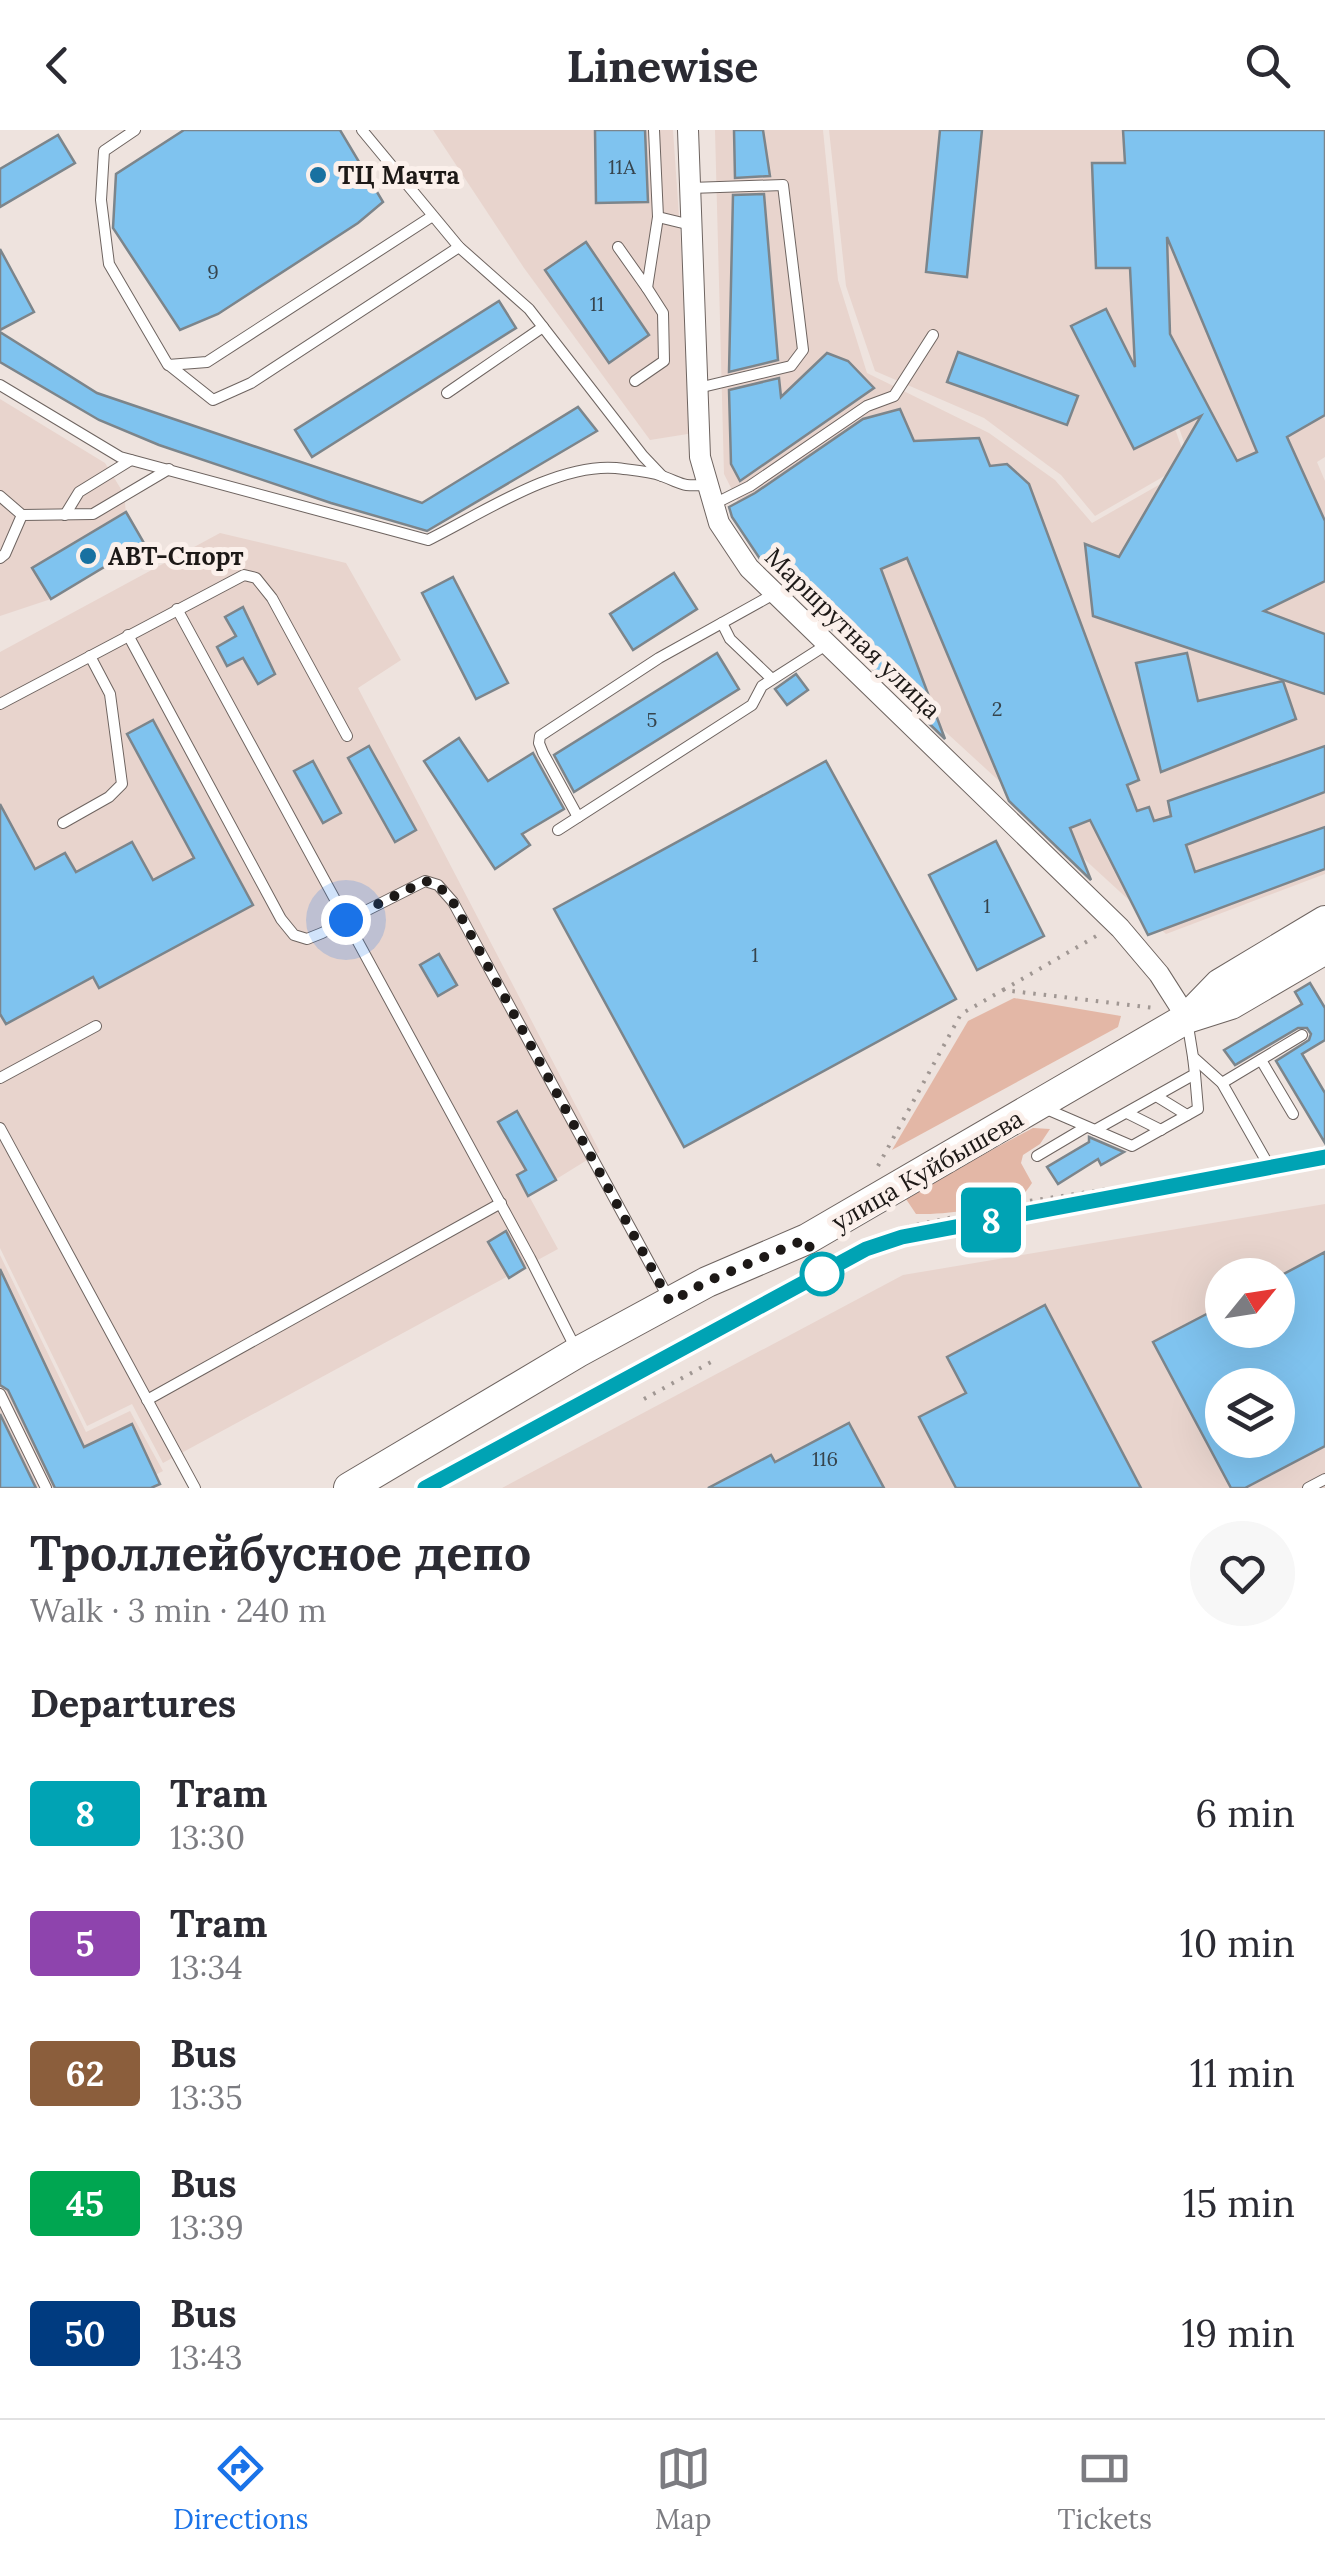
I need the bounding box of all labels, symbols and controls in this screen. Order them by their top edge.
text: Linewise [566,37,759,94]
icon: back [30,38,85,93]
icon: search [1240,38,1295,93]
house number: 11А [608,154,636,179]
place label: ТЦ Мачта [338,159,460,191]
marker: ТЦ Мачта [307,164,329,186]
house number: 9 [207,259,219,284]
house number: 11 [590,291,604,316]
place label: АВТ-Спорт [108,540,244,572]
street label: Маршрутная улица [758,541,948,725]
marker: АВТ-Спорт [77,545,99,567]
house number: 2 [992,696,1002,721]
house number: 5 [647,707,657,732]
house number: 1 [983,893,991,918]
your location [321,895,371,945]
house number: 1 [751,942,759,967]
street label: улица Куйбышева [825,1102,1029,1238]
line badge: 8 [958,1188,1024,1252]
text: 8 [981,1198,1001,1243]
unlabelled marker [801,1253,843,1295]
north arrow [1205,1258,1295,1348]
map controls [1205,1258,1295,1458]
button: layers [1205,1368,1295,1458]
house number: 116 [812,1446,838,1471]
button: heart [1190,1521,1295,1626]
text: Троллейбусное депо [30,1522,531,1583]
text: Walk · 3 min · 240 m [30,1590,327,1631]
text: Departures [30,1679,236,1727]
text: Tram [170,1769,267,1817]
text: 6 min [1195,1789,1295,1837]
text: 8 [75,1791,95,1836]
text: 13:30 [170,1817,245,1858]
text: Tram [170,1899,267,1947]
text: 10 min [1180,1919,1295,1967]
text: 5 [76,1921,94,1966]
text: 13:34 [170,1947,243,1988]
text: Bus [170,2029,237,2077]
text: 11 min [1190,2049,1295,2097]
text: 62 [66,2051,104,2096]
text: 13:35 [170,2077,243,2118]
text: Bus [170,2159,237,2207]
text: 15 min [1183,2179,1295,2227]
text: 45 [66,2181,104,2226]
text: 13:39 [170,2207,244,2248]
text: Bus [170,2289,237,2337]
text: 19 min [1181,2309,1295,2357]
text: 50 [64,2311,106,2356]
text: 13:43 [170,2337,243,2378]
tab: Directions [173,2441,309,2537]
tab: Map [655,2441,712,2537]
tab: Tickets [1058,2441,1152,2537]

